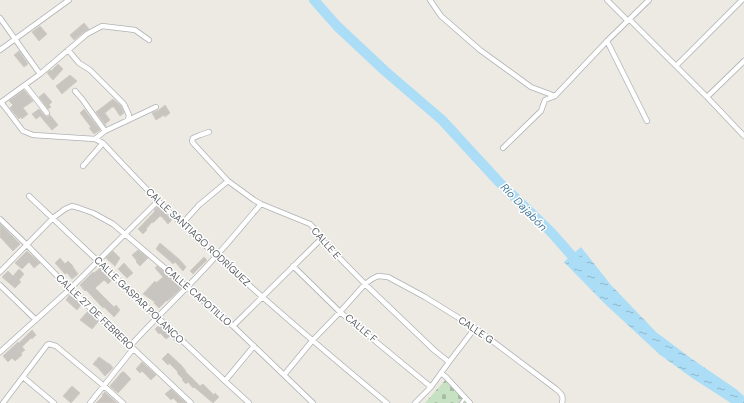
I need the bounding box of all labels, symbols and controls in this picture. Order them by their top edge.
water label: Río Dajabón [498,180,550,234]
street label: CALLE SANTIAGO RODRÍGUEZ [143,185,253,289]
street label: CALLE E [309,224,344,262]
street label: CALLE GASPAR POLANCO [91,254,187,347]
street label: CALLE CAPOTILLO [162,263,234,329]
street label: CALLE 27 DE FEBRERO [53,271,137,353]
street label: CALLE F [342,311,380,346]
street label: CALLE G [456,313,496,347]

